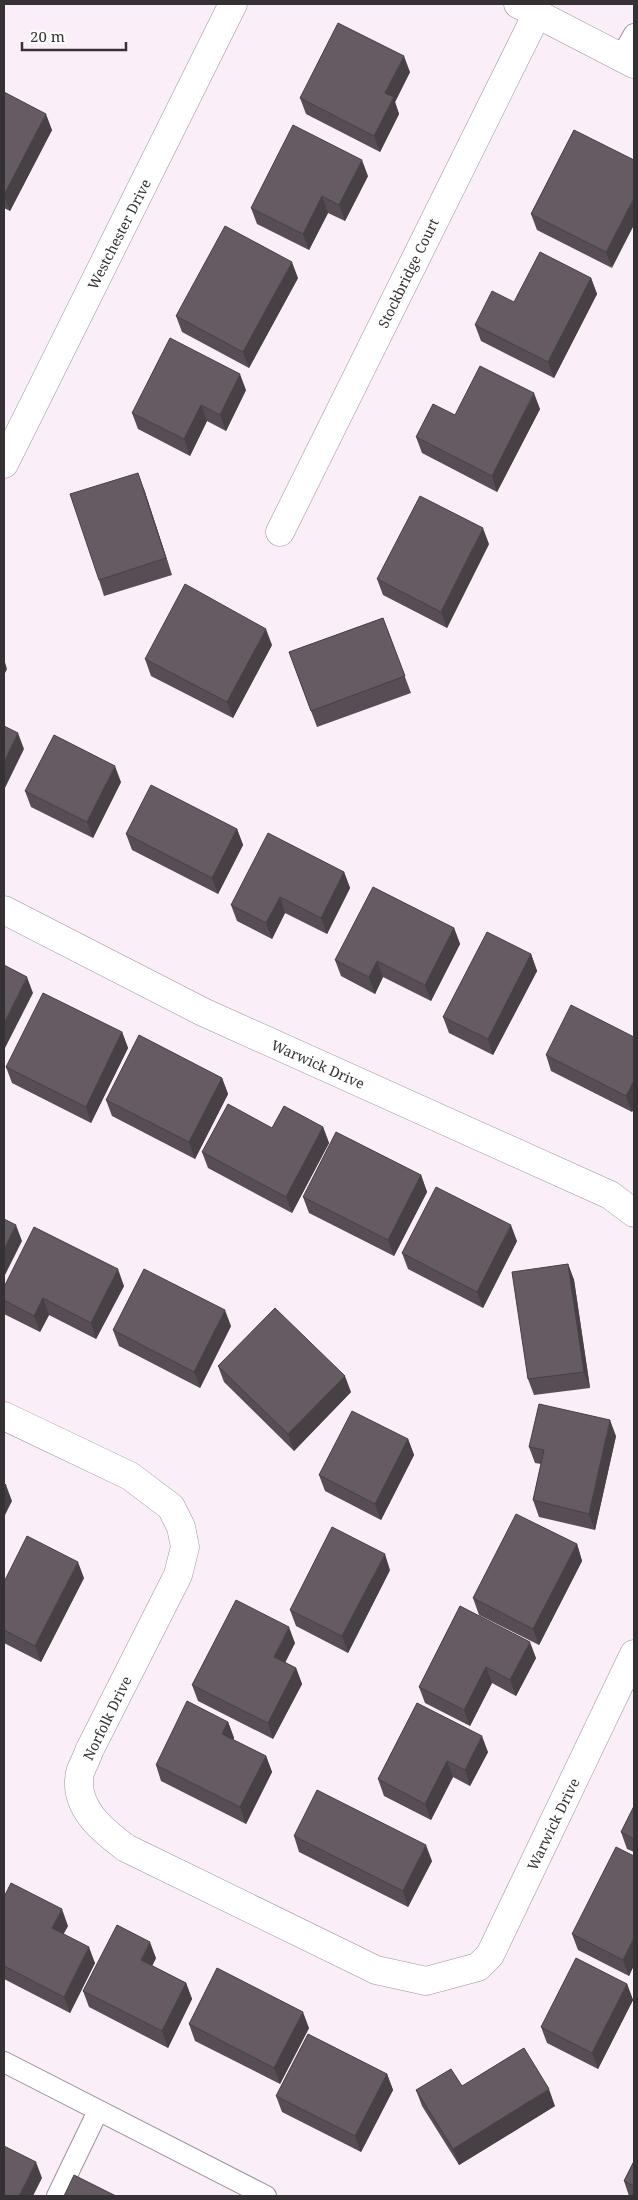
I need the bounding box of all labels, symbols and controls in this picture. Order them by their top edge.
scale bar [22,20,126,52]
text: 20 m [30,26,65,46]
street label: Westchester Drive [83,175,155,293]
street label: Stockbridge Court [373,215,443,331]
street label: Warwick Drive [268,1035,368,1093]
street label: Norfolk Drive [78,1673,136,1763]
street label: Warwick Drive [522,1775,584,1873]

